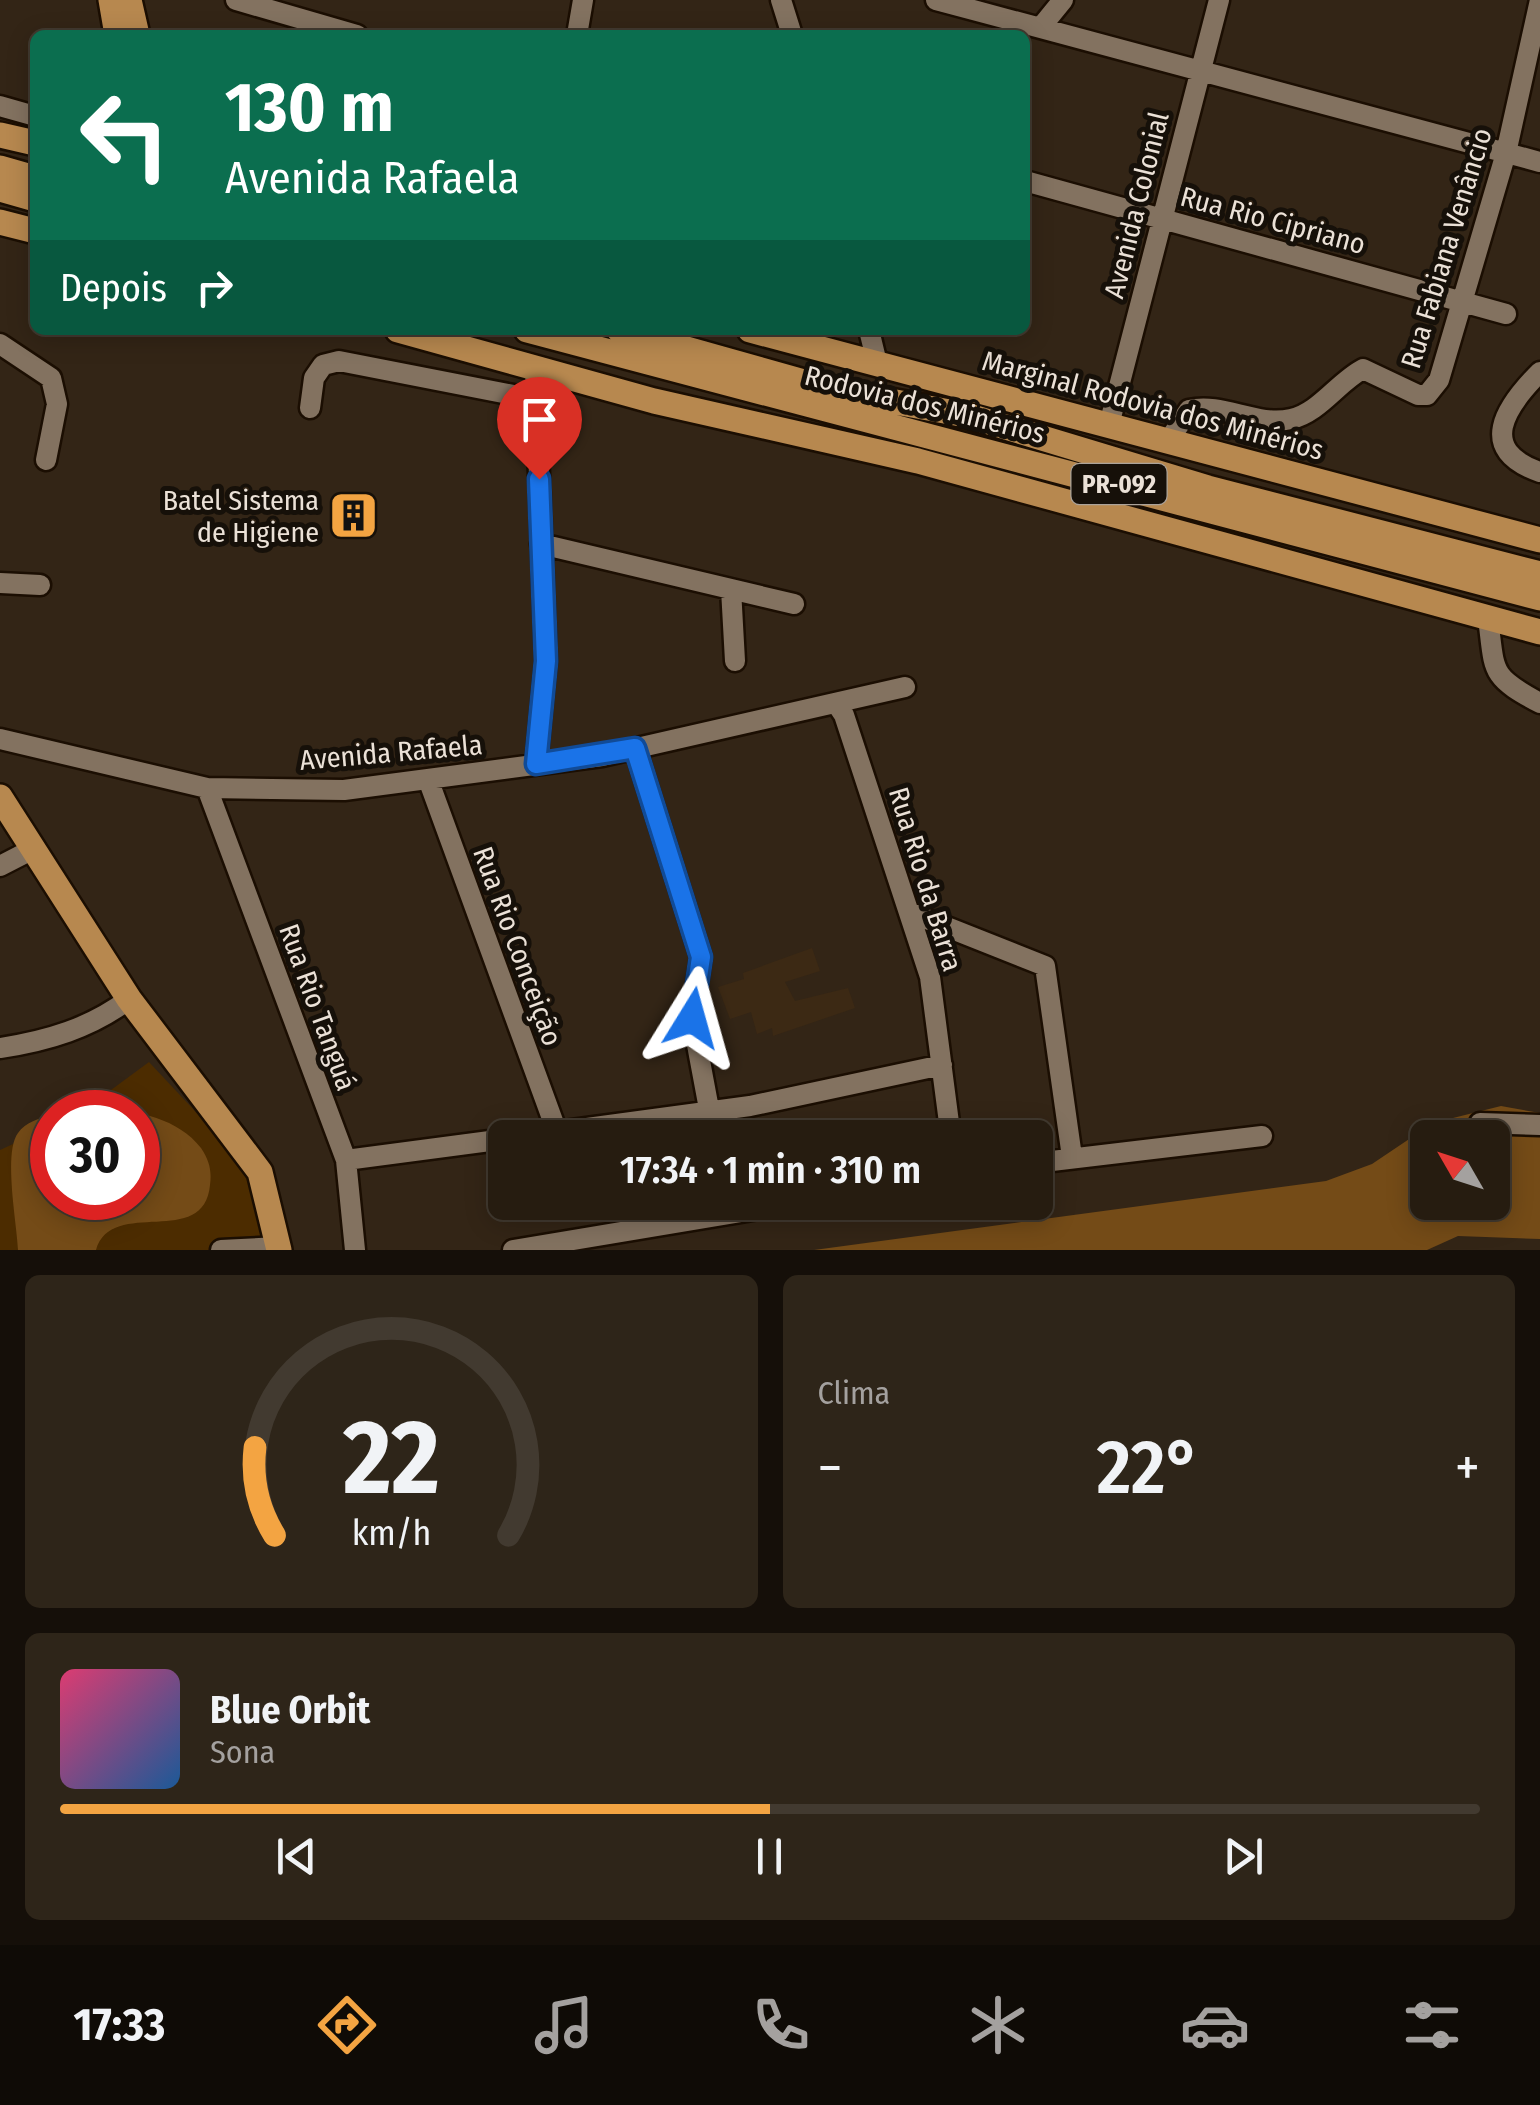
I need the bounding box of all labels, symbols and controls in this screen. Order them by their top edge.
text: 130 m [225,66,394,150]
icon: left [60,70,190,200]
street label: Avenida Colonial [1097,108,1176,302]
street label: Rua Fabiana Venâncio [1394,124,1499,372]
text: Avenida Rafaela [225,151,519,205]
street label: Rua Rio Cipriano [1177,180,1369,261]
icon: right [187,260,242,315]
text: Depois [60,265,167,311]
street label: Marginal Rodovia dos Minérios [979,344,1327,467]
street label: Rodovia dos Minérios [801,359,1048,450]
pin [497,377,582,480]
icon: arrive [512,392,567,447]
road number: PR-092 [1072,464,1166,504]
place label: Batel Sistema de Higiene [163,484,319,549]
building icon: Batel Sistema de Higiene [328,490,380,542]
street label: Avenida Rafaela [298,728,484,777]
street label: Rua Rio da Barra [882,783,969,975]
street label: Rua Rio Conceição [466,842,569,1050]
street label: Rua Rio Tanguá [272,919,363,1095]
position arrow [640,966,744,1070]
speed limit sign: 30 [30,1090,160,1220]
north arrow [1410,1120,1510,1220]
map controls [1410,1120,1510,1220]
text: 17:34 · 1 min · 310 m [620,1147,921,1193]
text: Clima [818,1374,890,1412]
text: 22 [342,1396,439,1521]
text: 22° [1097,1423,1201,1513]
text: − [818,1435,842,1501]
text: + [1455,1435,1480,1501]
text: km/h [351,1512,431,1554]
text: Blue Orbit [210,1687,370,1733]
text: Sona [210,1733,275,1771]
icon: previous [269,1829,324,1884]
icon: pause [742,1829,797,1884]
icon: next [1216,1829,1271,1884]
icon: directions [312,1990,382,2060]
icon: music [529,1990,599,2060]
icon: phone [746,1990,816,2060]
icon: climate [963,1990,1033,2060]
icon: car [1180,1990,1250,2060]
icon: filters [1397,1990,1467,2060]
text: 17:33 [73,1998,165,2052]

